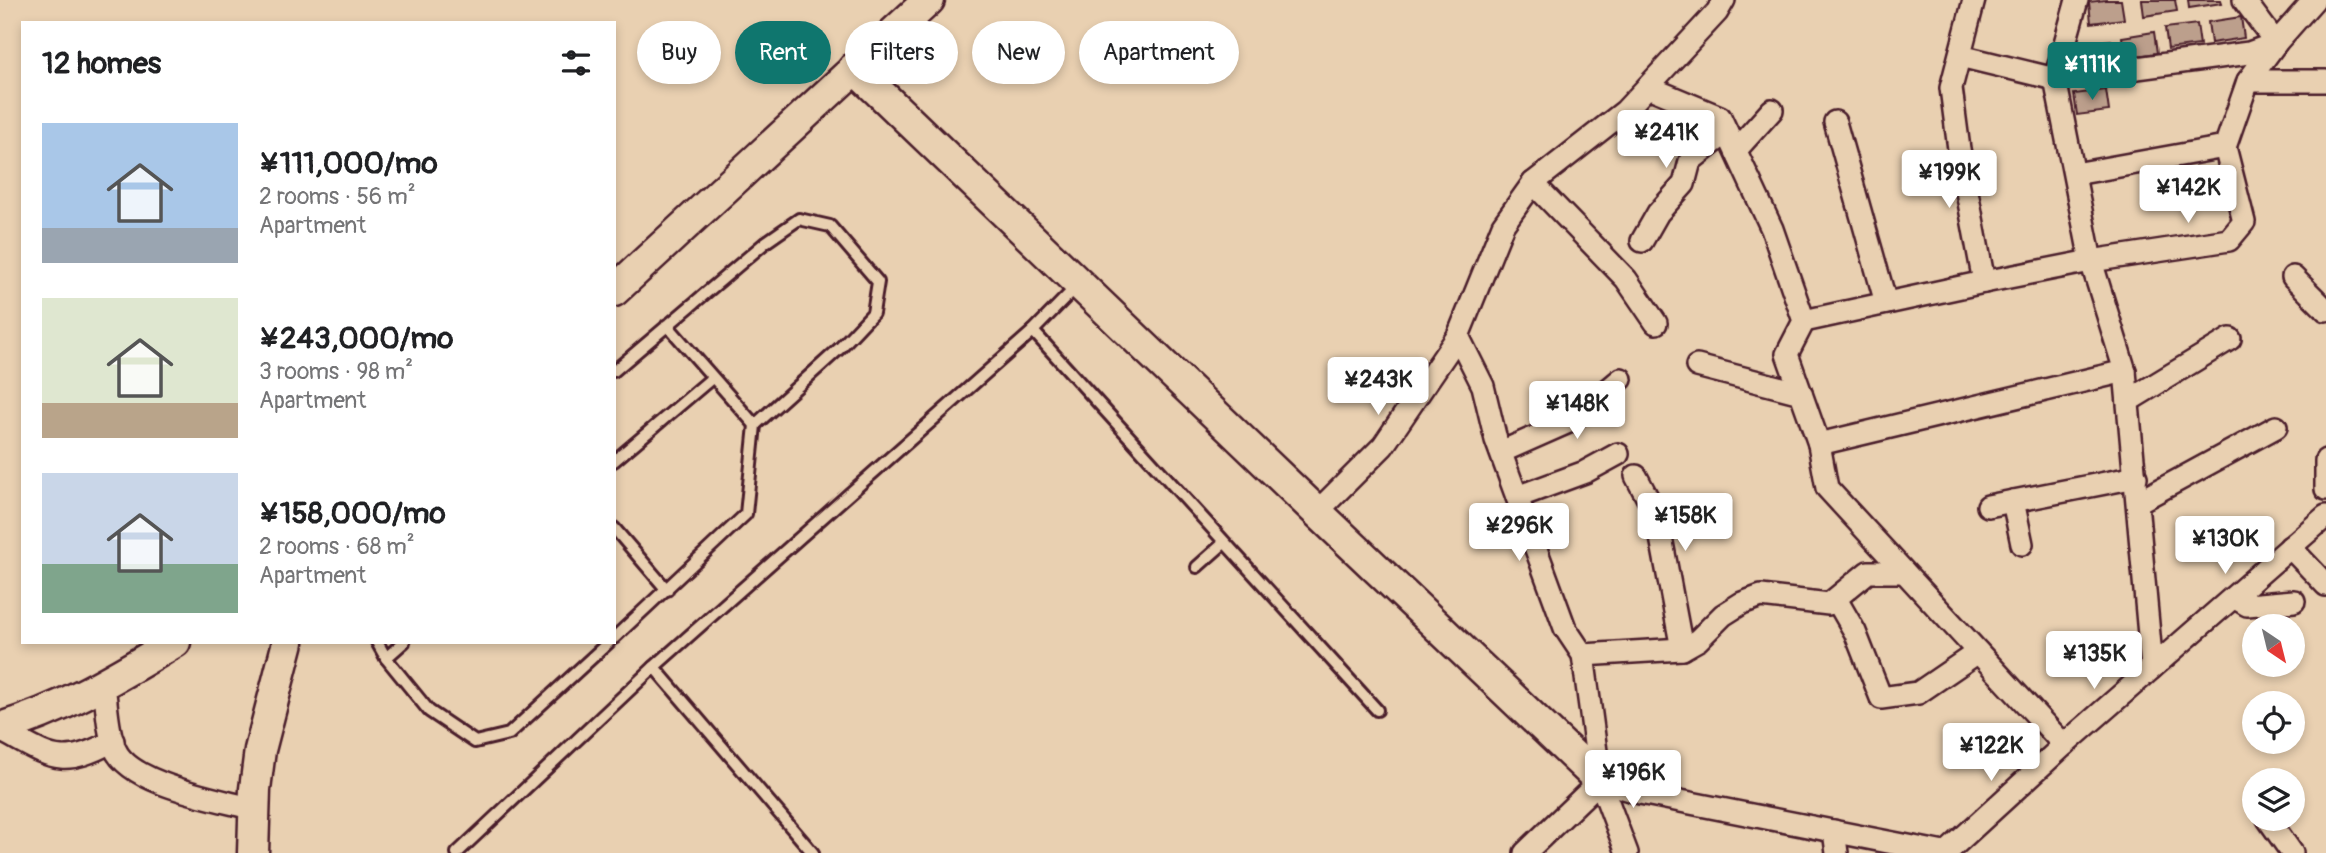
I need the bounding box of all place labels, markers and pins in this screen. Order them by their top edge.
pin: ¥111K [2043,42,2141,102]
pin: ¥241K [1617,110,1715,170]
pin: ¥199K [1900,150,1998,210]
pin: ¥142K [2139,166,2237,225]
pin: ¥243K [1329,358,1427,417]
pin: ¥148K [1528,382,1626,441]
pin: ¥158K [1636,494,1734,553]
pin: ¥296K [1470,504,1568,563]
pin: ¥130K [2176,516,2274,576]
pin: ¥135K [2045,632,2143,691]
pin: ¥122K [1942,724,2040,783]
pin: ¥196K [1584,750,1682,810]

